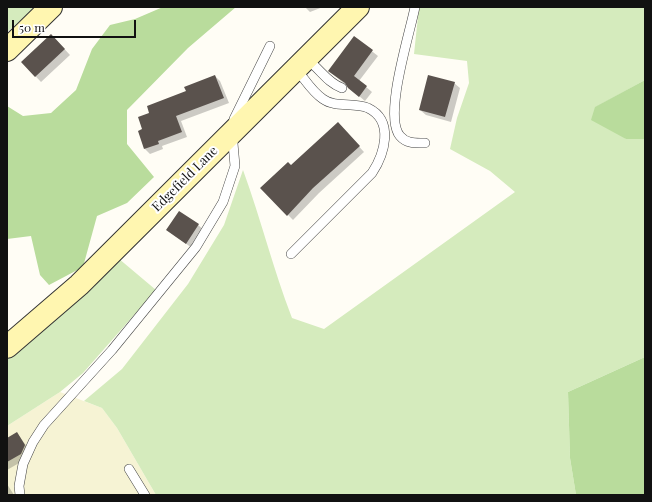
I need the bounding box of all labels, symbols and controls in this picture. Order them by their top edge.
scale bar [14,12,138,38]
text: 50 m [19,19,45,35]
street label: Edgefield Lane [149,143,221,215]

